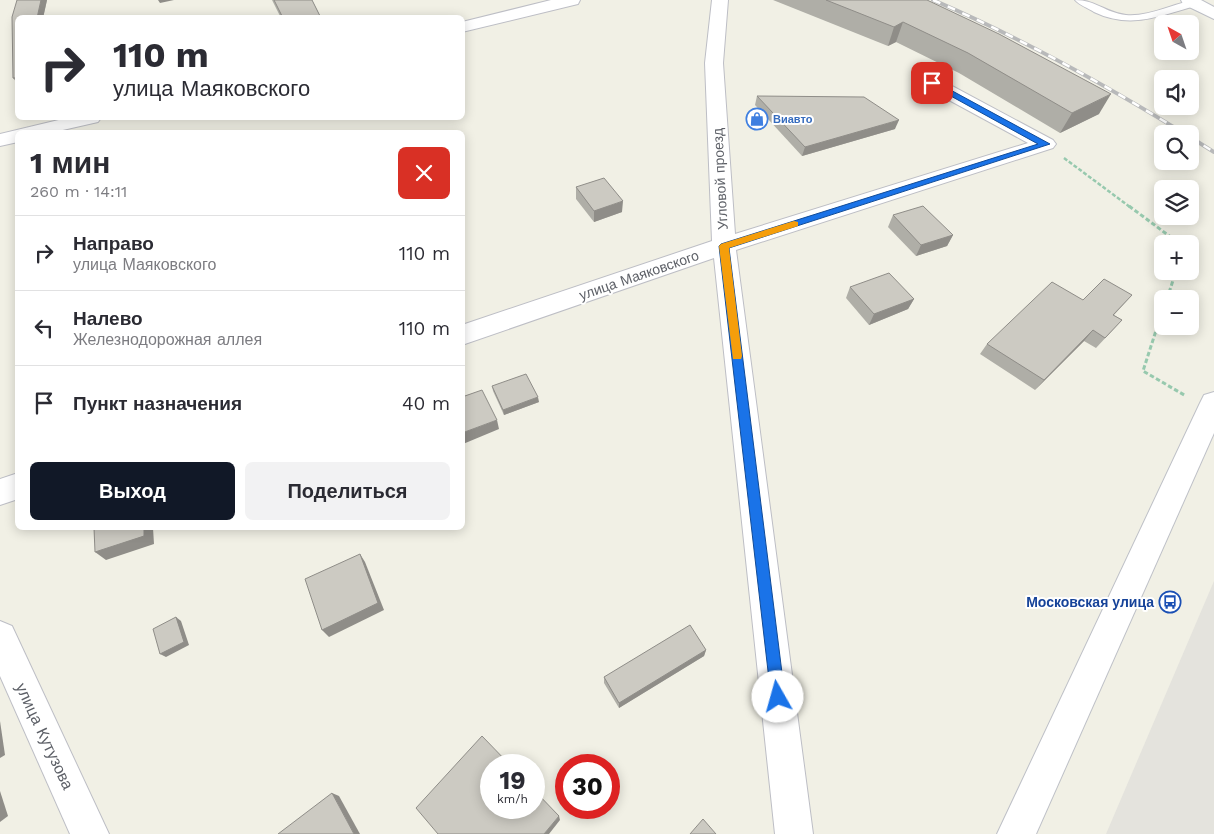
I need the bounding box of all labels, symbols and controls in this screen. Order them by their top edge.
north arrow [1154,15,1199,60]
map controls [1154,15,1199,335]
text: 110 m [113,34,209,76]
icon: right [30,35,95,100]
pin [911,62,953,104]
icon: arrive [918,69,946,97]
button: sound [1154,70,1199,115]
text: улица Маяковского [113,76,310,101]
shop icon: Виавто [745,107,769,131]
place label: Виавто [773,113,813,126]
button: search [1154,125,1199,170]
street label: Угловой проезд [709,128,731,230]
text: 1 мин [30,145,110,180]
button: close [398,147,450,199]
button: layers [1154,180,1199,225]
text: 260 m · 14:11 [30,182,127,201]
text: Направо [73,232,154,255]
button: + [1154,235,1199,280]
icon: right [30,239,58,267]
text: 110 m [399,242,450,265]
street label: улица Маяковского [577,247,701,303]
text: улица Маяковского [73,255,216,274]
button: − [1154,290,1199,335]
text: Налево [73,307,143,330]
icon: left [30,314,58,342]
text: 110 m [399,317,450,340]
text: Железнодорожная аллея [73,330,262,349]
icon: arrive [30,389,58,417]
text: Пункт назначения [73,392,242,415]
text: 40 m [402,392,450,415]
button: Выход [30,462,235,520]
button: Поделиться [245,462,450,520]
bus stop icon: Московская улица [1158,590,1182,614]
place label: Московская улица [1026,594,1154,610]
position arrow [751,670,803,722]
street label: улица Кутузова [12,680,78,793]
speed limit sign: 30 [555,754,620,819]
text: 19 [499,766,526,795]
text: km/h [497,792,528,806]

